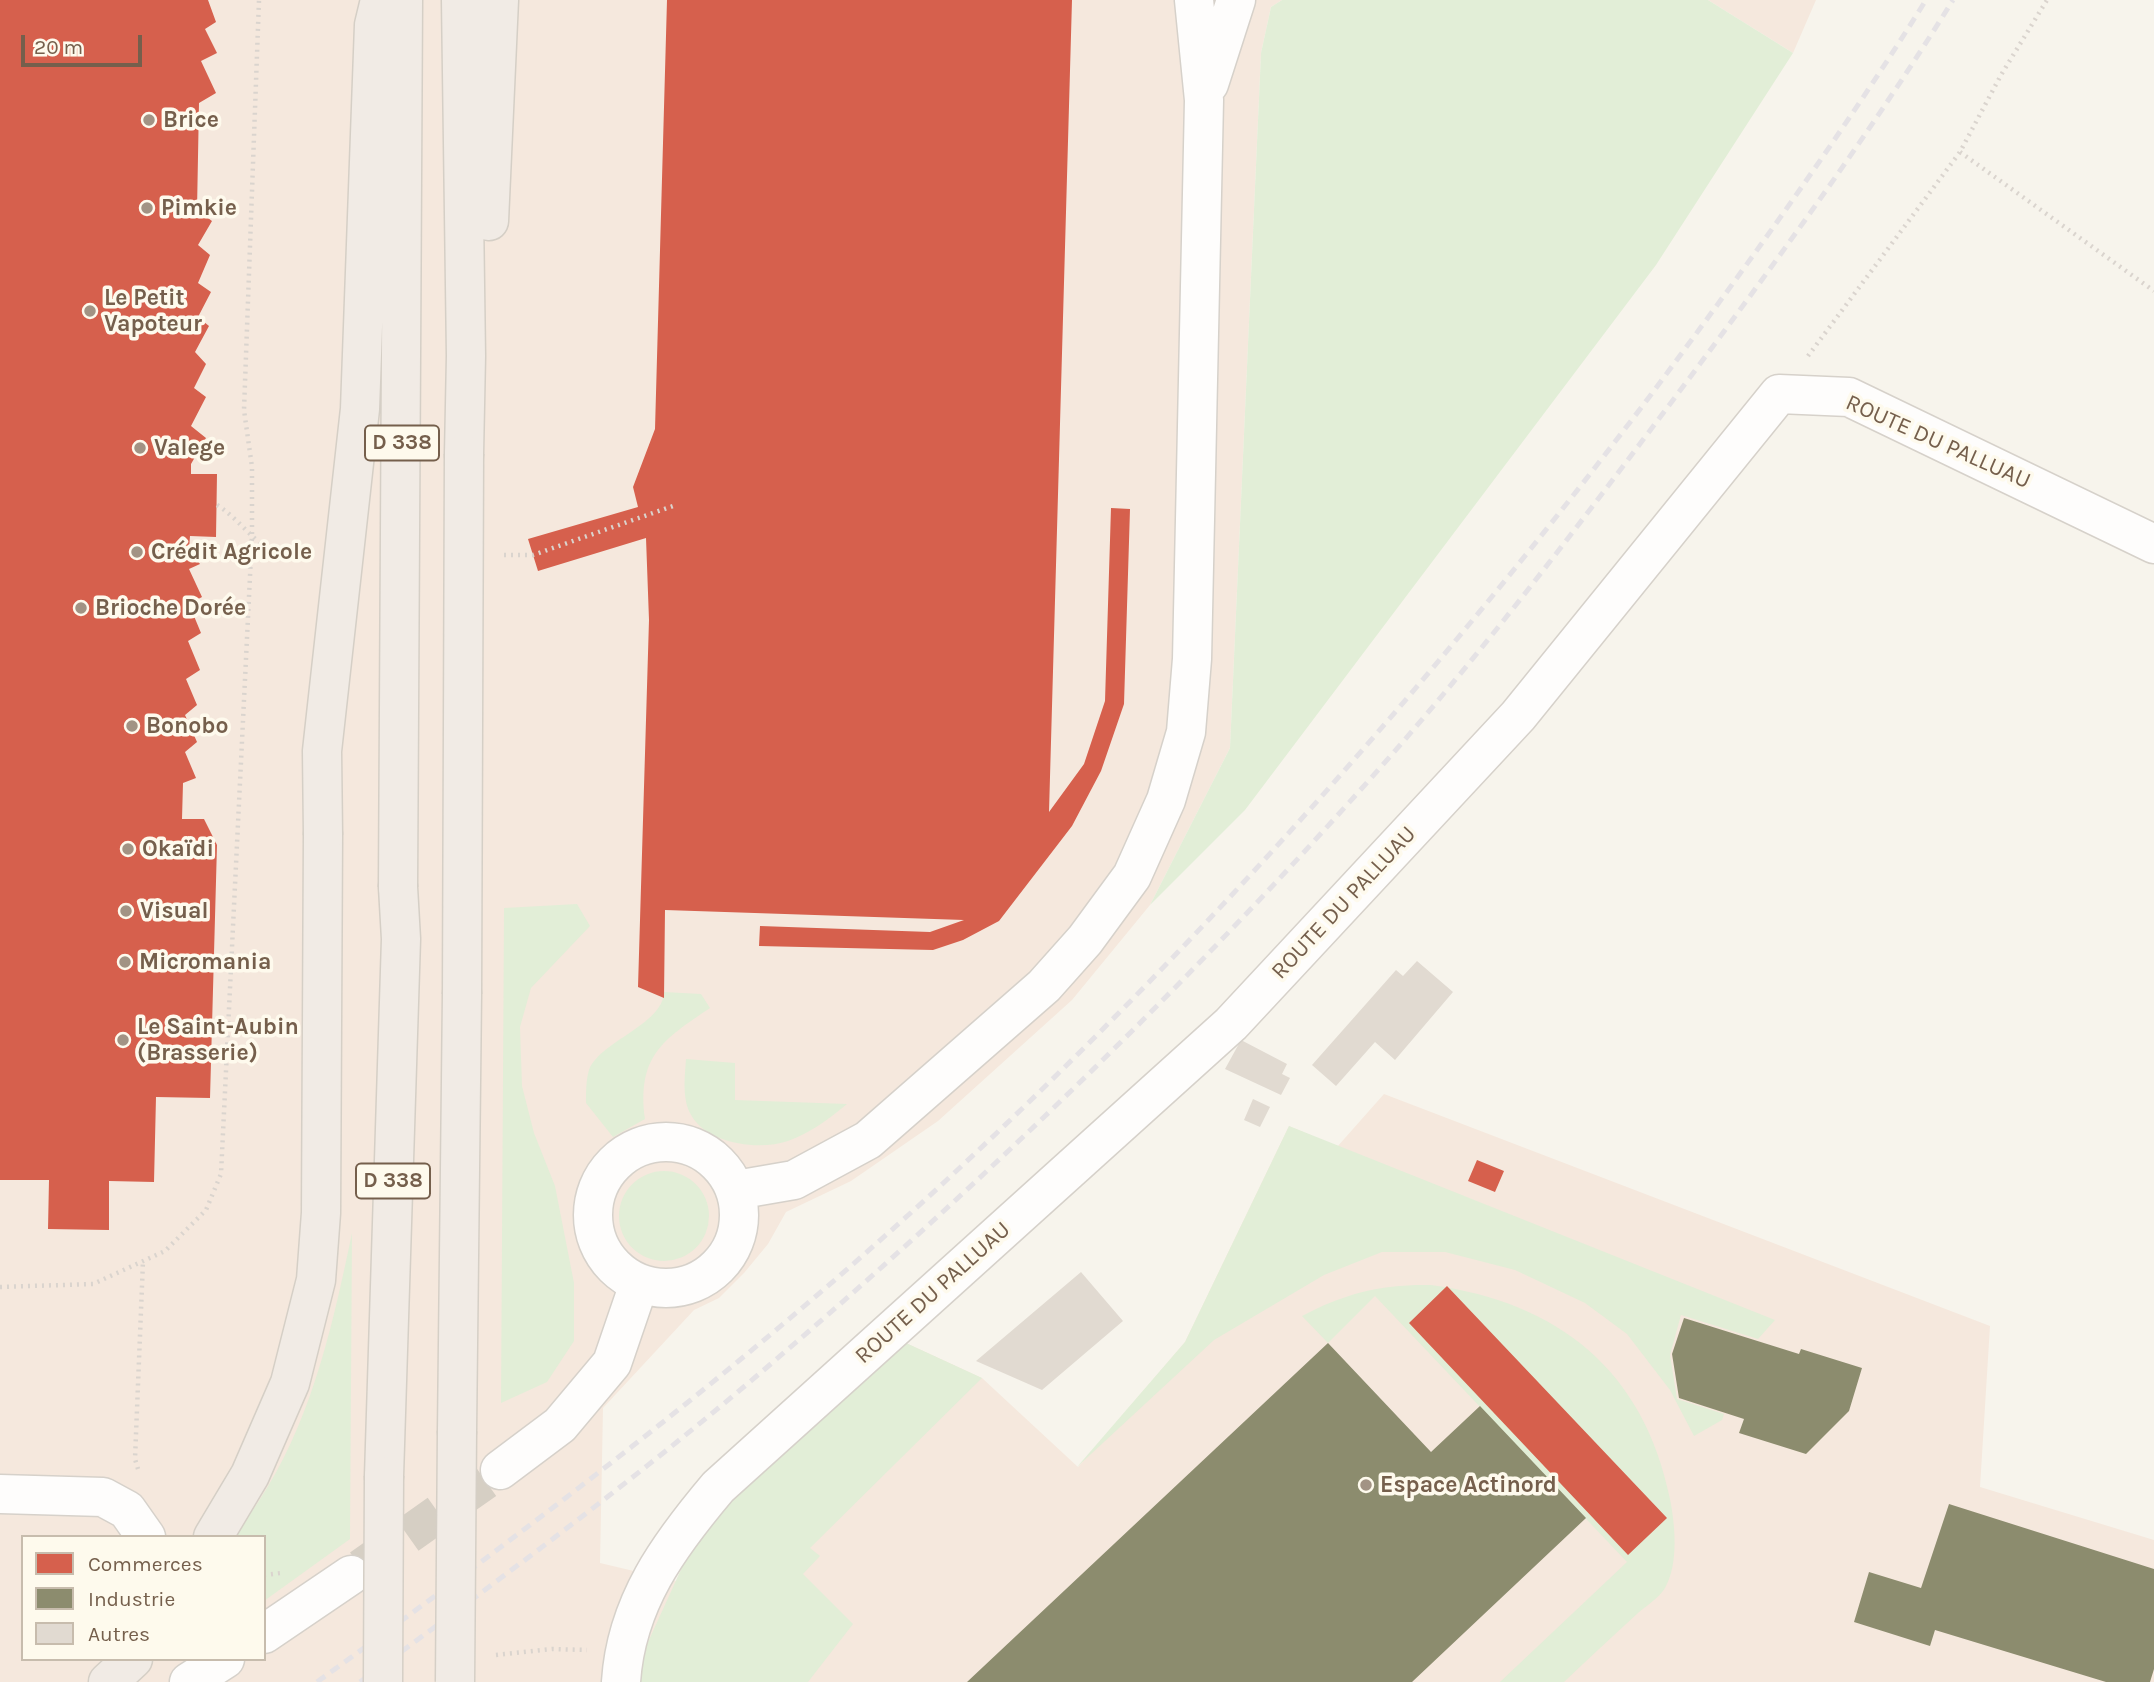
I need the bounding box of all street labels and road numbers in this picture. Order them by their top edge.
street label: ROUTE DU PALLUAU [1841,389,2035,495]
road number: D 338 [365,426,439,460]
street label: ROUTE DU PALLUAU [1266,821,1422,985]
road number: D 338 [356,1164,430,1198]
street label: ROUTE DU PALLUAU [850,1216,1016,1370]

